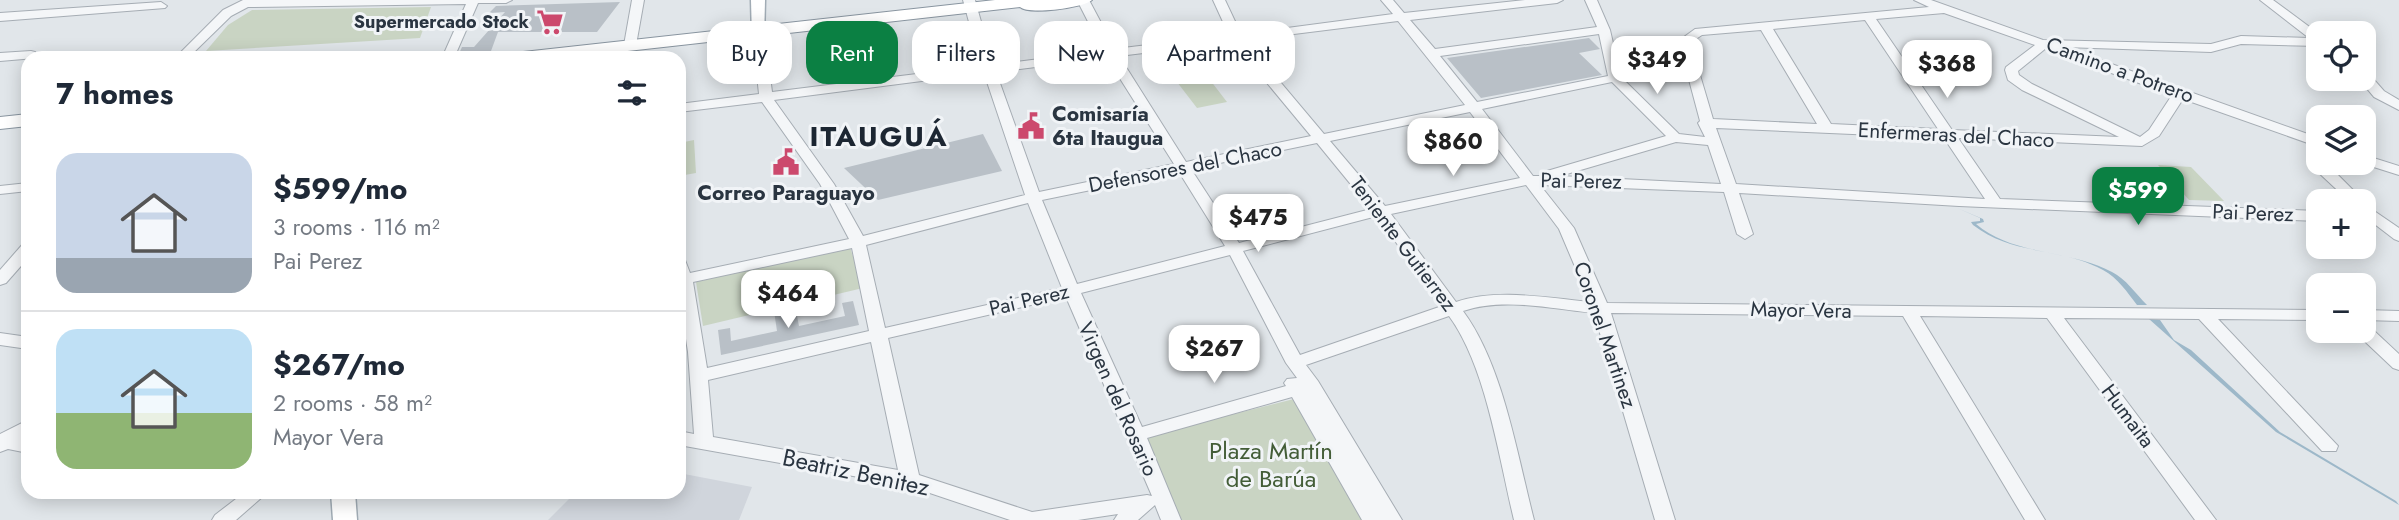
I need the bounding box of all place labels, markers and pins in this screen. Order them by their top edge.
supermarket icon: Supermercado Stock [535,7,565,37]
place label: Supermercado Stock [354,9,530,35]
pin: $349 [1616,36,1698,96]
pin: $368 [1906,41,1988,100]
place label: Comisaría 6ta Itaugua [1052,99,1163,153]
public building icon: Comisaría 6ta Itaugua [1016,111,1046,141]
pin: $860 [1412,118,1494,178]
public building icon: Correo Paraguayo [771,147,801,177]
pin: $599 [2097,168,2179,227]
place label: Correo Paraguayo [697,178,875,208]
pin: $475 [1217,194,1299,254]
pin: $464 [747,270,829,330]
pin: $267 [1173,326,1255,385]

